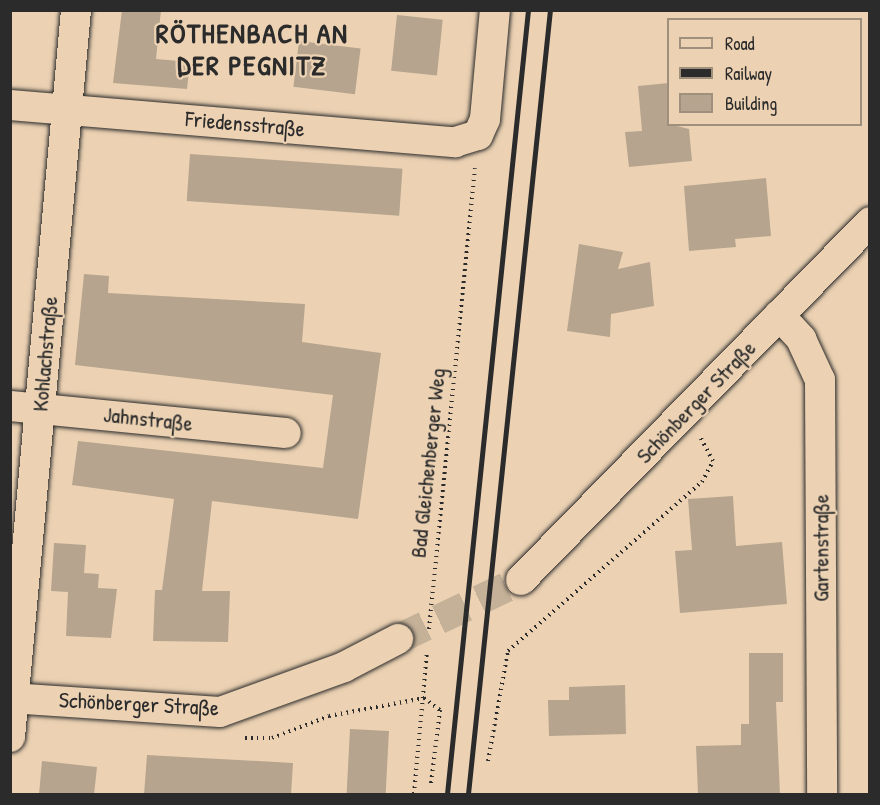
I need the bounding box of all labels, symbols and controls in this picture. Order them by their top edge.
district label: RÖTHENBACH AN DER PEGNITZ [156,16,348,82]
legend [667,18,862,126]
text: Road [725,31,755,56]
text: Railway [725,61,772,86]
text: Building [725,91,777,116]
street label: Friedensstraße [184,106,306,142]
street label: Kohlachstraße [27,295,63,413]
street label: Schönberger Straße [631,335,761,469]
street label: Bad Gleichenberger Weg [405,367,451,559]
street label: Jahnstraße [102,401,194,437]
street label: Gartenstraße [808,494,834,602]
street label: Schönberger Straße [58,687,220,721]

